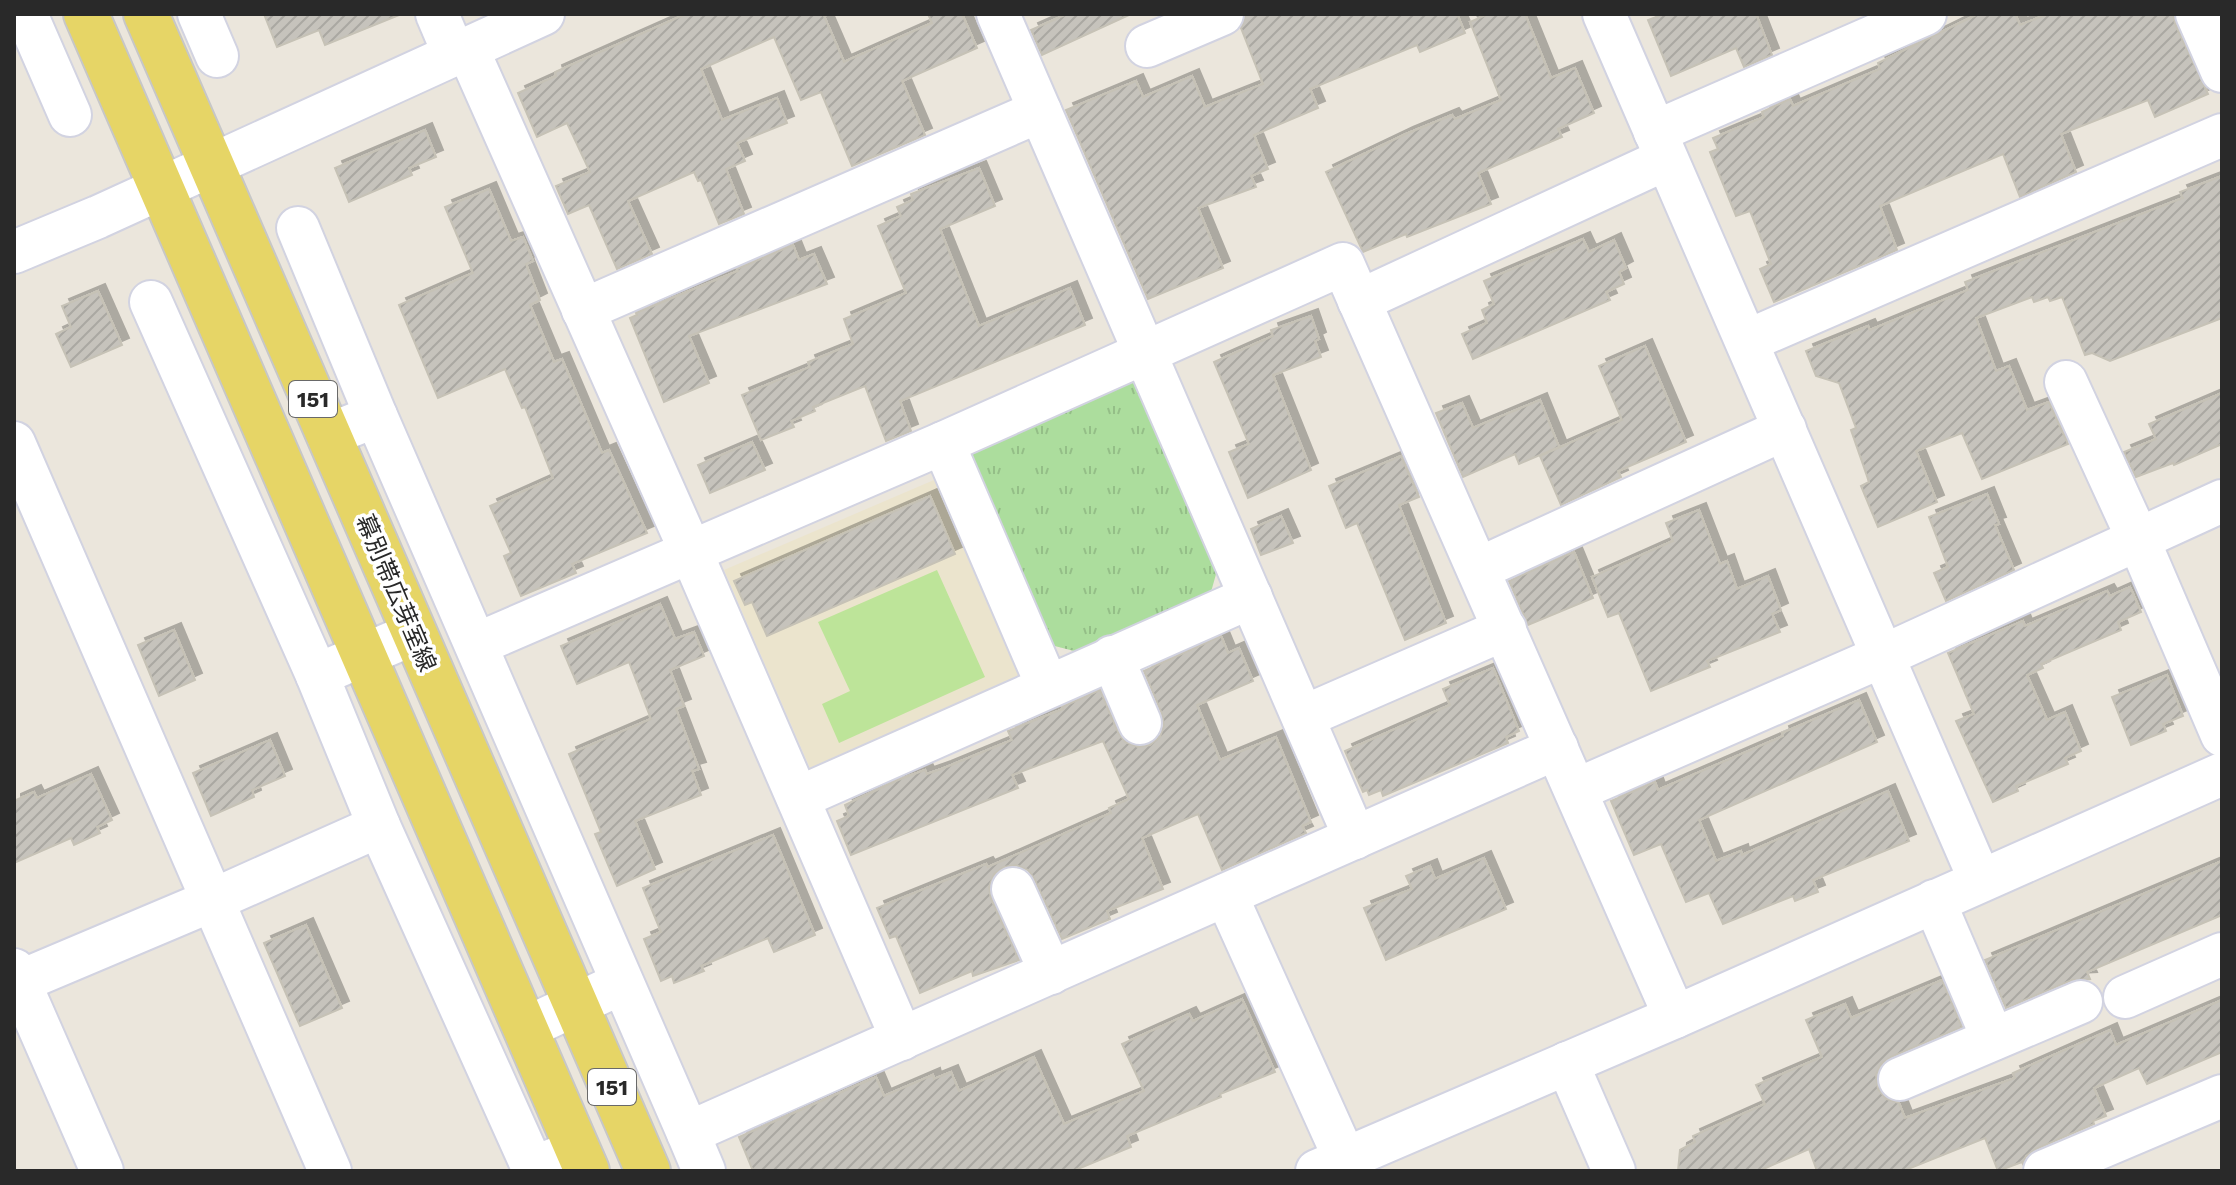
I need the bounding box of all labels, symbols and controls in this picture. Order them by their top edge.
road number: 151 [289,381,337,417]
street label: 幕別帯広芽室線 [350,510,442,676]
road number: 151 [588,1069,636,1105]

